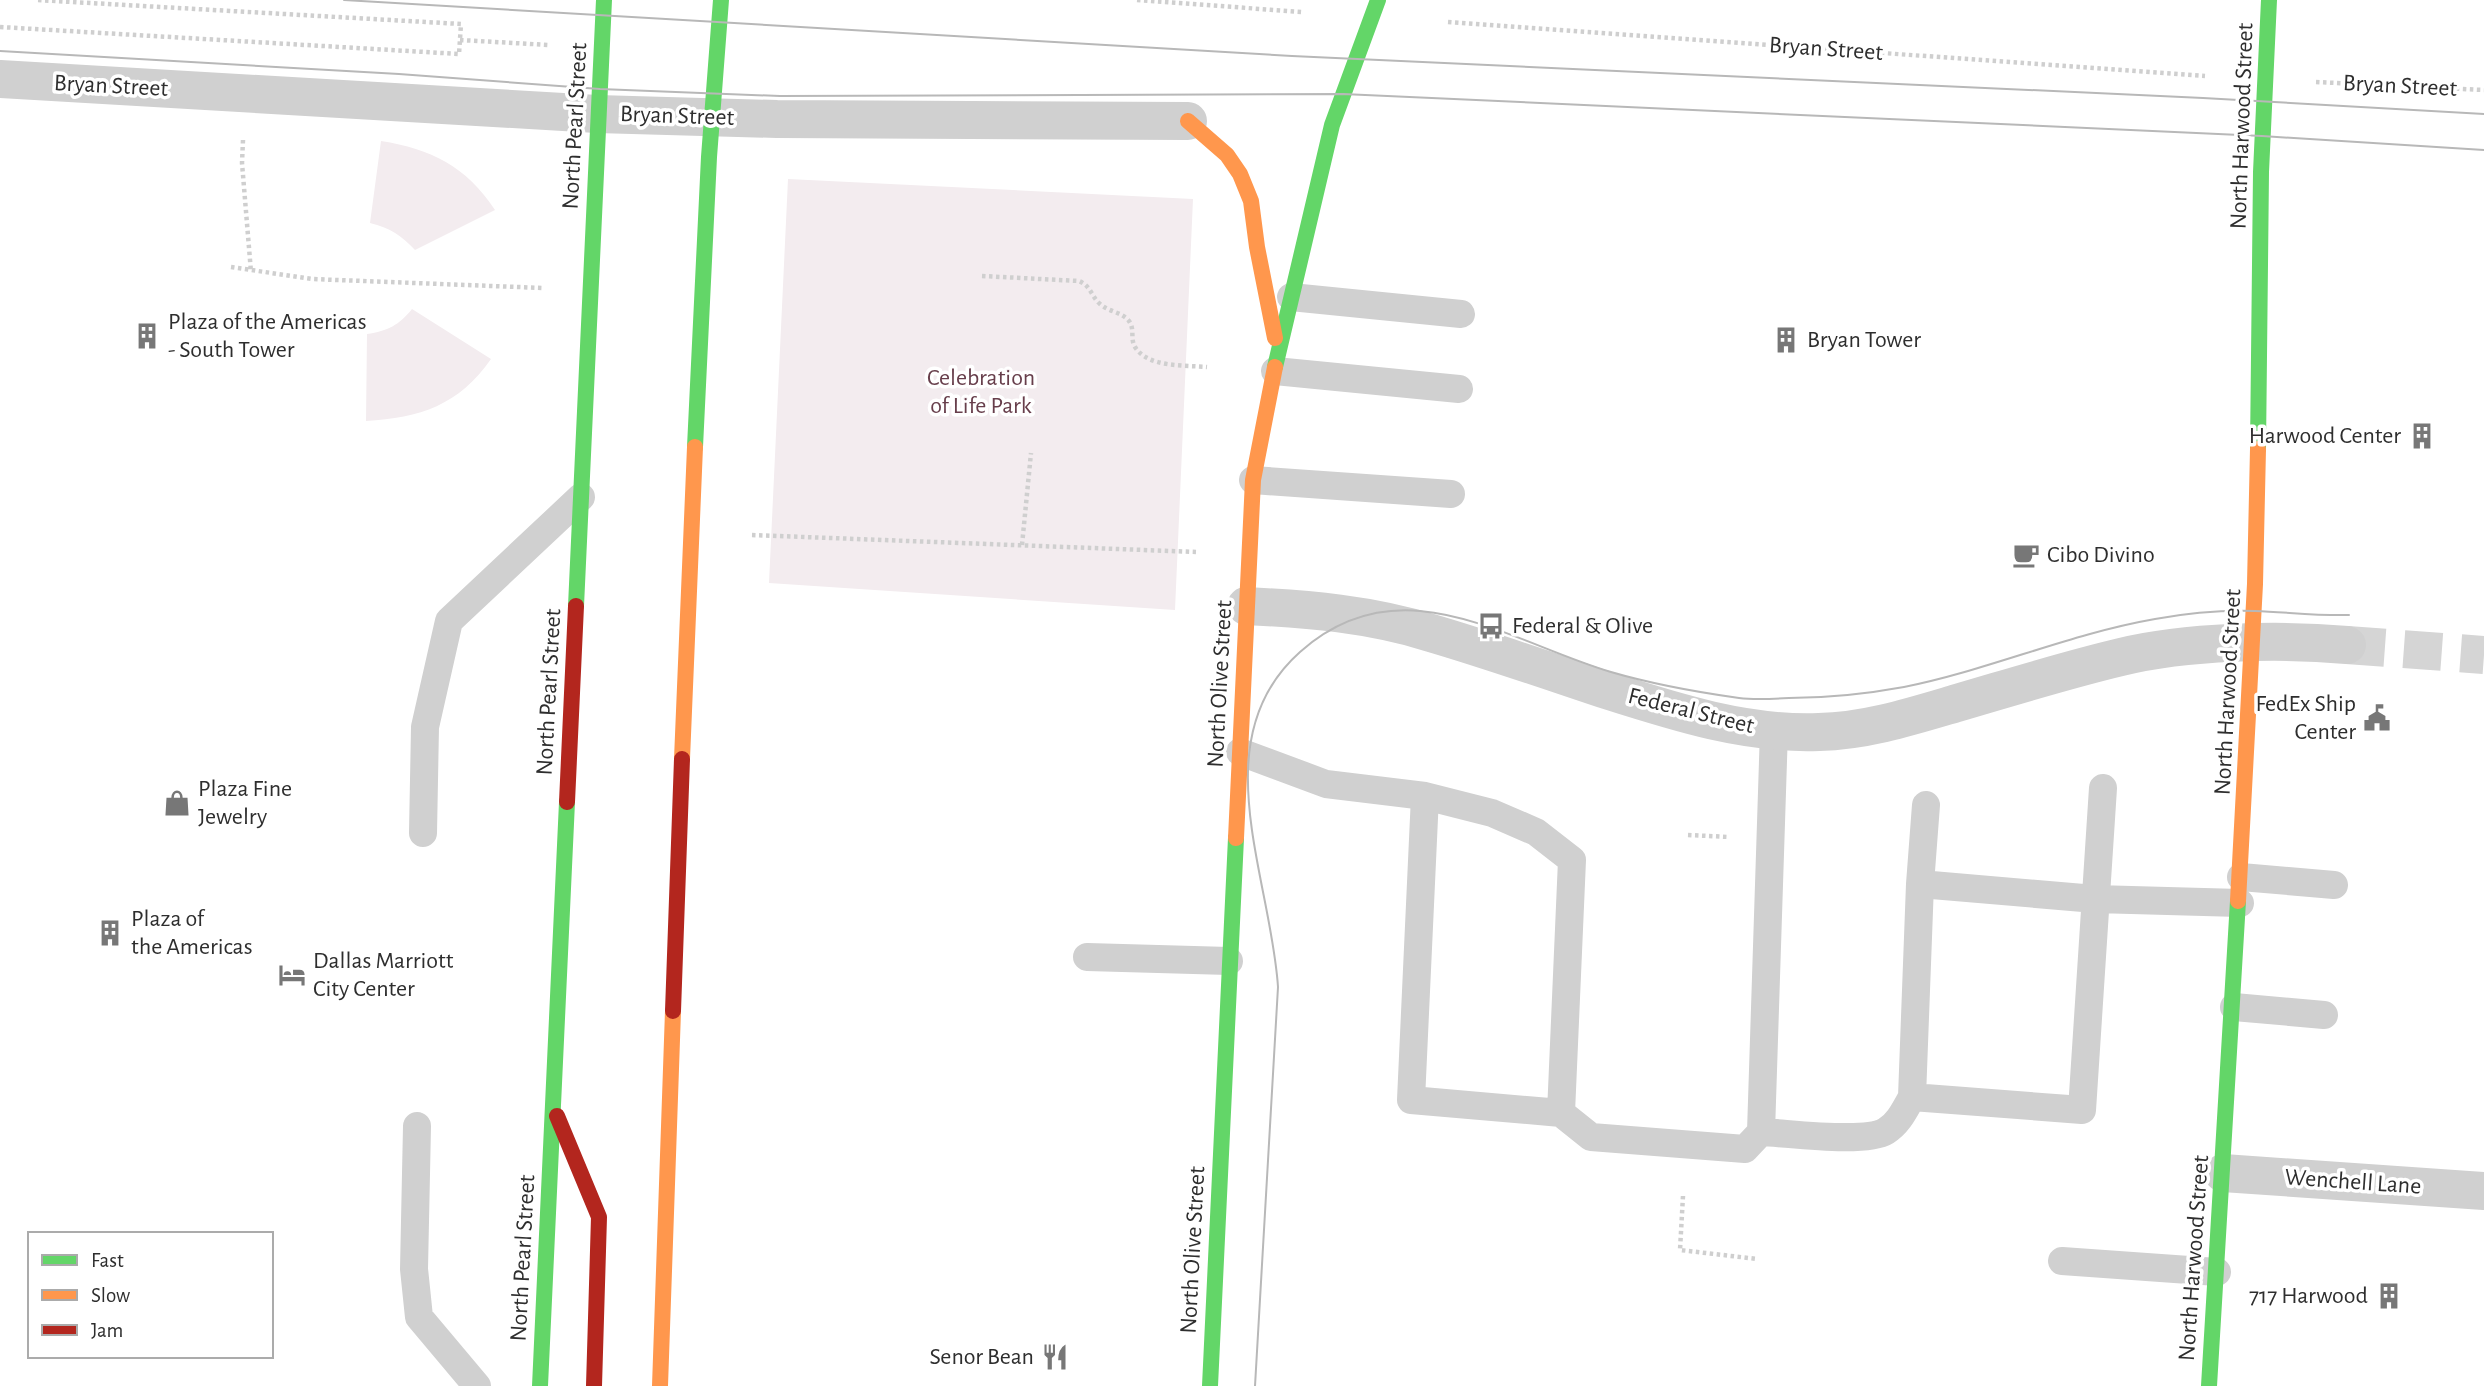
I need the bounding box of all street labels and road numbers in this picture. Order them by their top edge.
street label: North Harwood Street [2226,22,2258,230]
street label: Bryan Street [1768,33,1884,65]
street label: North Pearl Street [559,42,591,210]
street label: Bryan Street [53,71,169,101]
street label: Bryan Street [2342,71,2458,101]
street label: Bryan Street [619,102,735,130]
street label: North Harwood Street [2211,588,2245,796]
street label: North Olive Street [1204,599,1236,768]
street label: North Pearl Street [533,608,565,776]
street label: Federal Street [1625,684,1757,738]
street label: North Harwood Street [2175,1154,2213,1362]
street label: North Olive Street [1177,1165,1209,1334]
street label: Wenchell Lane [2284,1165,2422,1199]
street label: North Pearl Street [507,1174,539,1342]

